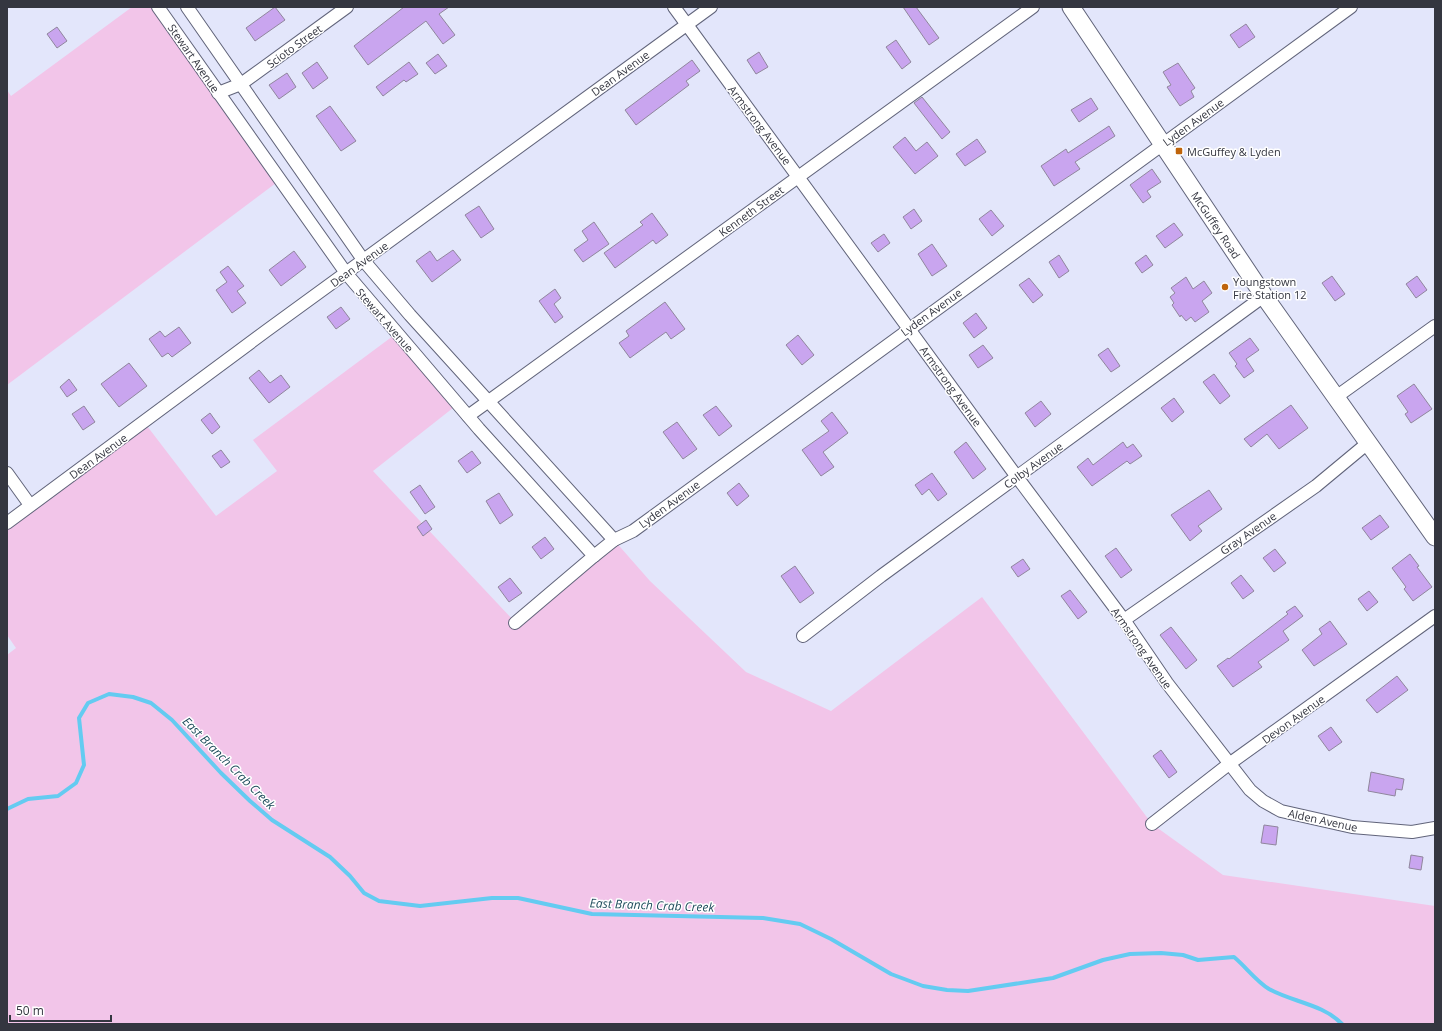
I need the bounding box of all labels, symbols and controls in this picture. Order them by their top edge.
street label: Stewart Avenue [165,21,223,95]
street label: Scioto Street [263,21,325,71]
street label: Dean Avenue [588,47,652,99]
street label: Armstrong Avenue [725,82,795,168]
street label: Lyden Avenue [1159,95,1227,149]
place label: McGuffey & Lyden [1187,144,1281,159]
marker: McGuffey & Lyden [1174,146,1184,156]
street label: Kenneth Street [716,182,787,240]
street label: McGuffey Road [1188,188,1244,262]
street label: Dean Avenue [327,238,391,290]
place label: Youngstown Fire Station 12 [1233,274,1307,302]
marker: Youngstown Fire Station 12 [1220,282,1230,292]
street label: Stewart Avenue [353,285,417,355]
street label: Lyden Avenue [897,285,965,339]
street label: Armstrong Avenue [917,343,985,429]
street label: Dean Avenue [66,430,130,482]
street label: Colby Avenue [1000,438,1066,492]
street label: Lyden Avenue [635,477,703,531]
street label: Gray Avenue [1217,508,1279,558]
street label: Armstrong Avenue [1108,604,1176,692]
street label: Devon Avenue [1259,691,1327,747]
water label: East Branch Crab Creek [179,713,280,814]
street label: Alden Avenue [1287,805,1359,835]
water label: East Branch Crab Creek [589,894,716,916]
scale bar [10,997,111,1023]
text: 50 m [16,1002,44,1019]

